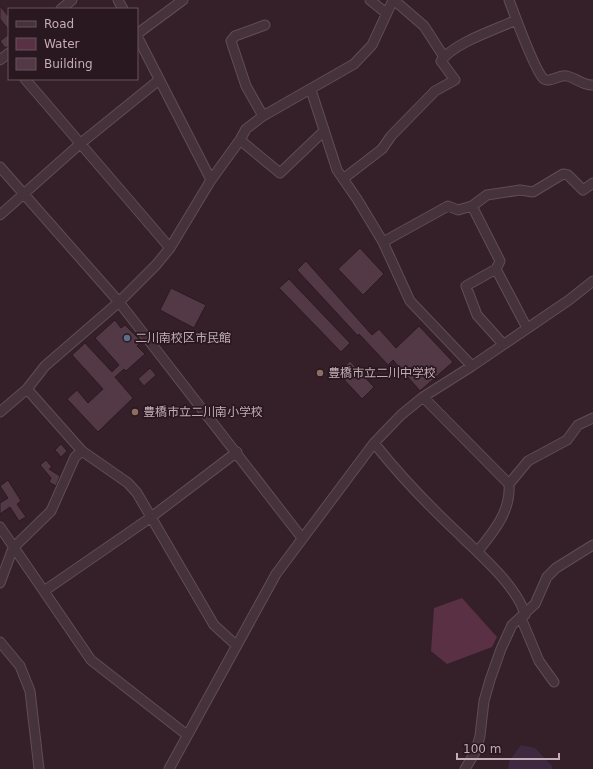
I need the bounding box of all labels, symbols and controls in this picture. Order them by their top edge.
legend [8,8,138,80]
text: Road [44,17,74,31]
text: Water [44,37,80,51]
text: Building [44,57,93,71]
place label: 二川南校区市民館 [135,331,231,345]
marker: 二川南校区市民館 [122,333,132,343]
place label: 豊橋市立二川中学校 [328,366,436,380]
marker: 豊橋市立二川中学校 [315,368,325,378]
place label: 豊橋市立二川南小学校 [143,405,263,419]
marker: 豊橋市立二川南小学校 [130,407,140,417]
scale bar [457,735,559,761]
text: 100 m [463,742,501,756]

